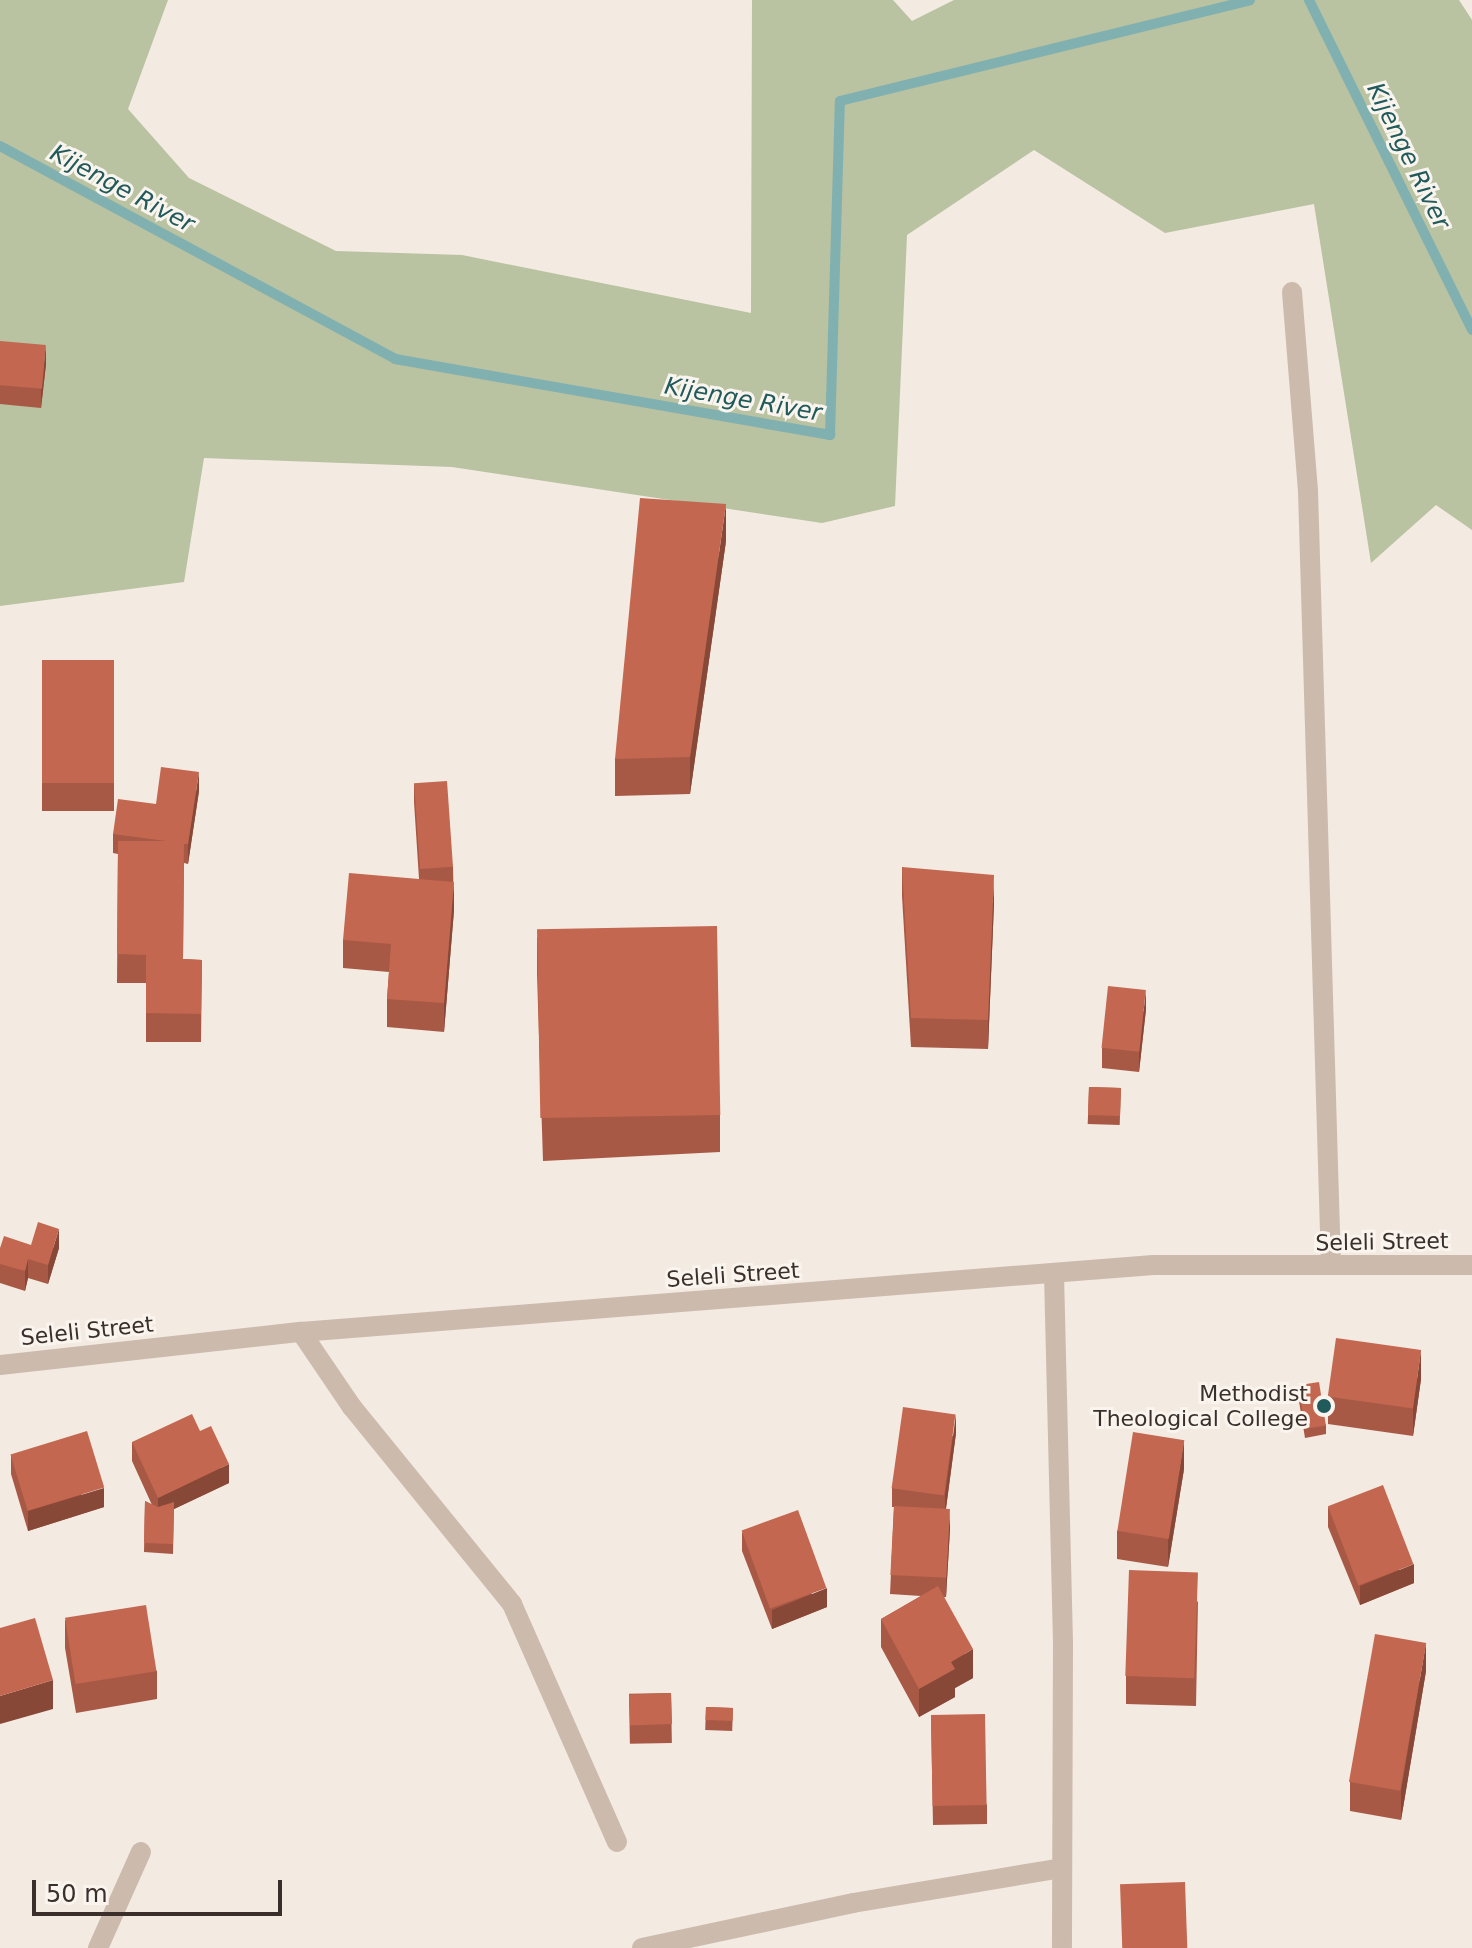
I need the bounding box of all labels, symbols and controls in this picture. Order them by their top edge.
water label: Kijenge River [1360,78,1456,234]
water label: Kijenge River [45,139,199,239]
water label: Kijenge River [662,372,824,428]
street label: Seleli Street [1315,1228,1449,1256]
street label: Seleli Street [666,1257,800,1293]
street label: Seleli Street [19,1311,155,1351]
place label: Methodist Theological College [1093,1380,1308,1432]
marker: Methodist Theological College [1315,1397,1333,1415]
scale bar [36,1864,286,1914]
text: 50 m [46,1880,108,1908]

